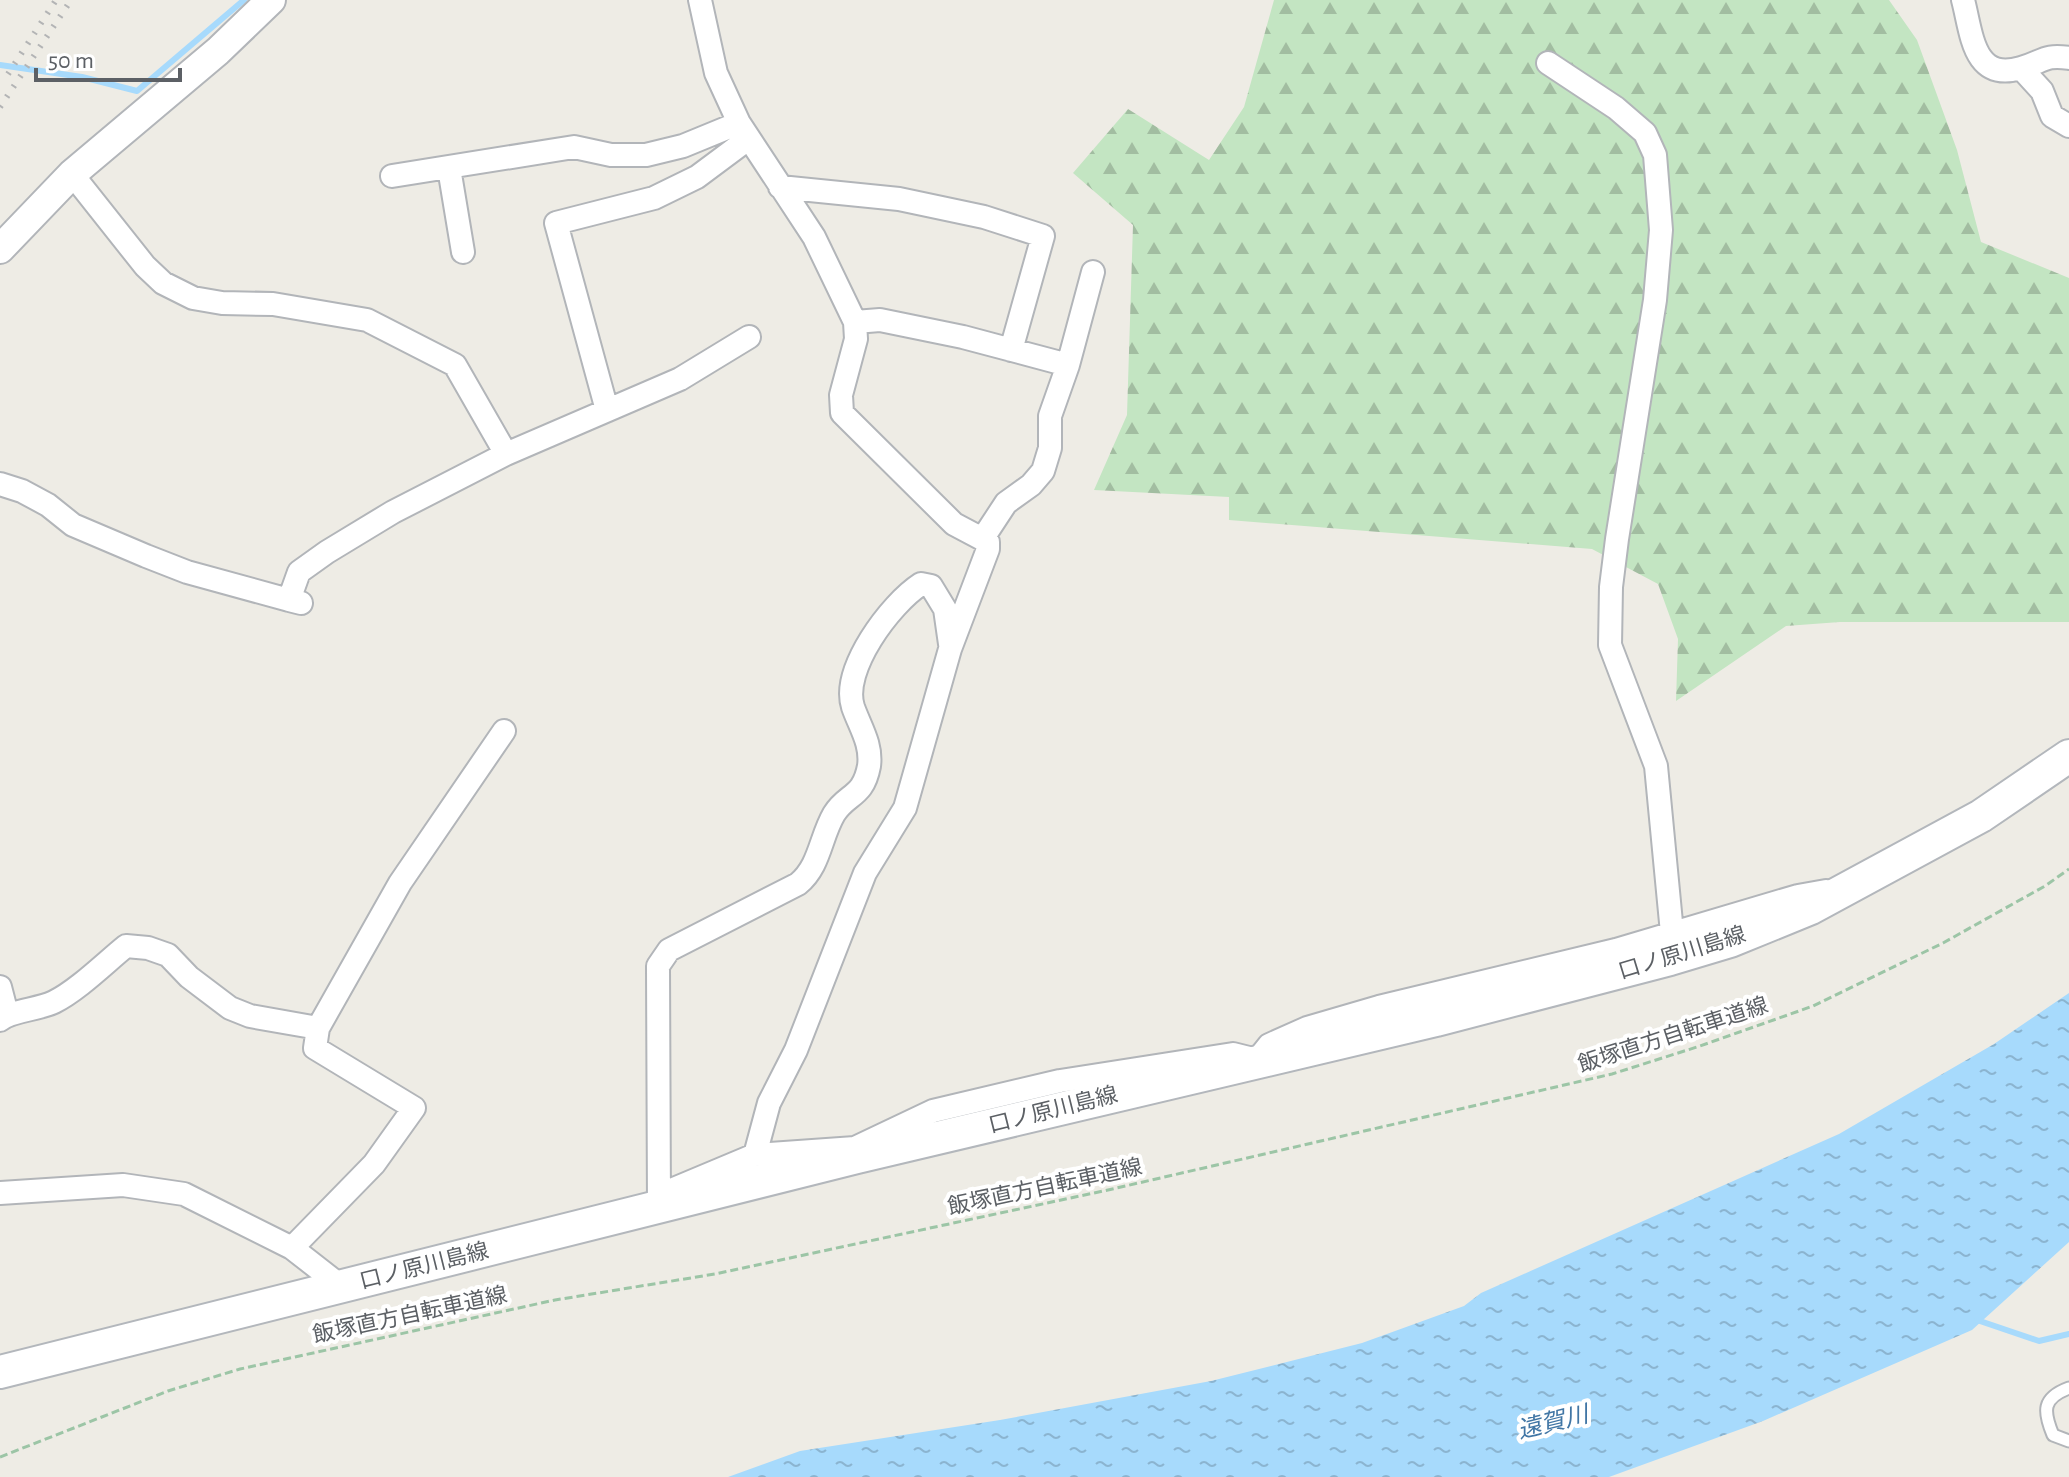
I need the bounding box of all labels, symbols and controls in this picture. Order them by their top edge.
scale bar [36,32,180,82]
text: 50 m [48,49,94,73]
street label: 口ノ原川島線 [1615,922,1748,983]
street label: 飯塚直方自転車道線 [1575,993,1771,1076]
street label: 口ノ原川島線 [986,1082,1120,1137]
street label: 飯塚直方自転車道線 [946,1155,1144,1218]
street label: 口ノ原川島線 [357,1238,491,1293]
street label: 飯塚直方自転車道線 [311,1283,509,1346]
water label: 遠賀川 [1515,1400,1594,1443]

